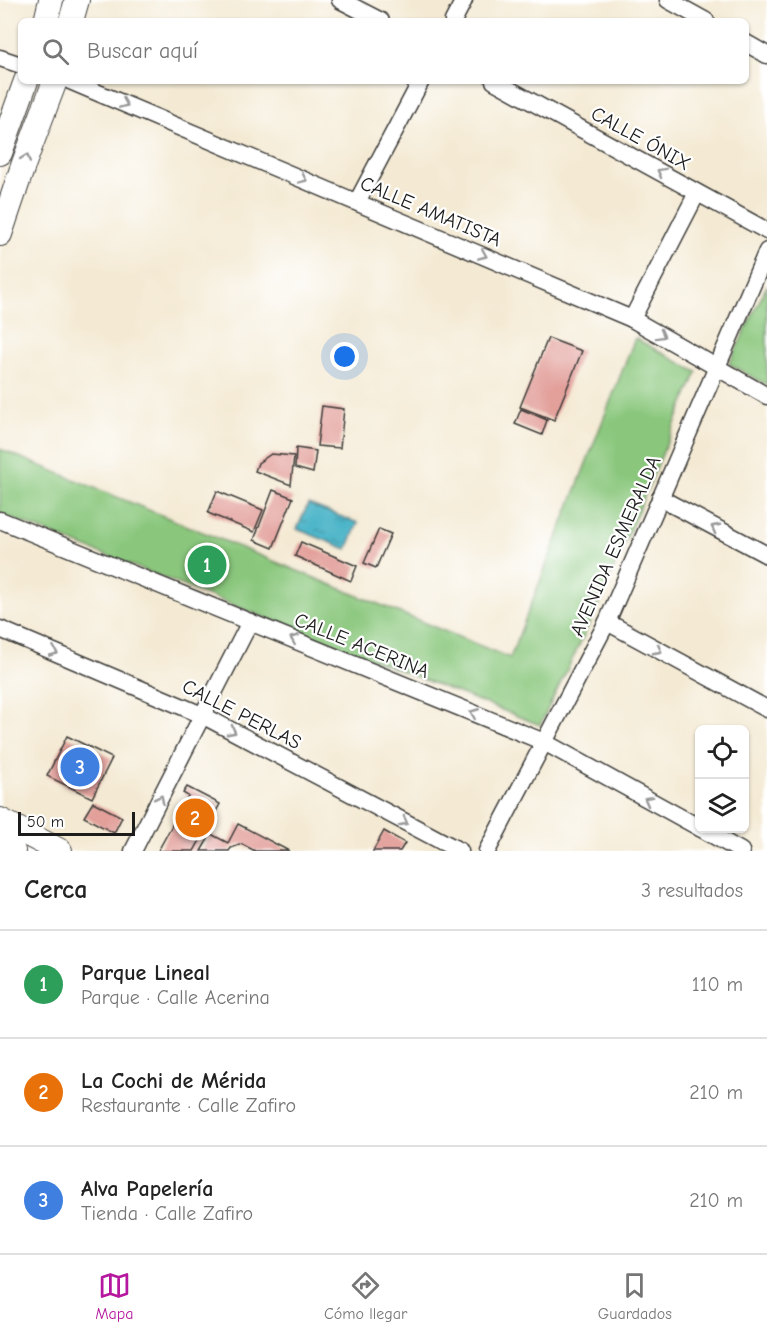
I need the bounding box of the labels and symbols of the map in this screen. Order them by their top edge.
one-way arrow [117,97,128,109]
street label: CALLE ÓNIX [587,101,695,175]
one-way arrow [19,154,31,165]
one-way arrow [656,168,667,180]
street label: CALLE AMATISTA [357,171,505,252]
one-way arrow [297,172,308,184]
one-way arrow [476,248,487,260]
one-way arrow [655,328,665,339]
your location [330,342,359,371]
street label: AVENIDA ESMERALDA [565,452,666,640]
one-way arrow [711,524,722,535]
pin: 1 [188,542,226,588]
street label: CALLE ACERINA [291,608,433,683]
one-way arrow [289,634,300,646]
one-way arrow [652,643,662,654]
one-way arrow [47,645,58,657]
street label: CALLE PERLAS [178,675,305,754]
one-way arrow [469,708,480,720]
one-way arrow [226,724,236,735]
pin: 3 [60,744,100,789]
one-way arrow [152,794,164,805]
pin: 2 [176,796,214,840]
one-way arrow [644,796,655,807]
scale bar [18,809,135,836]
one-way arrow [398,815,409,826]

